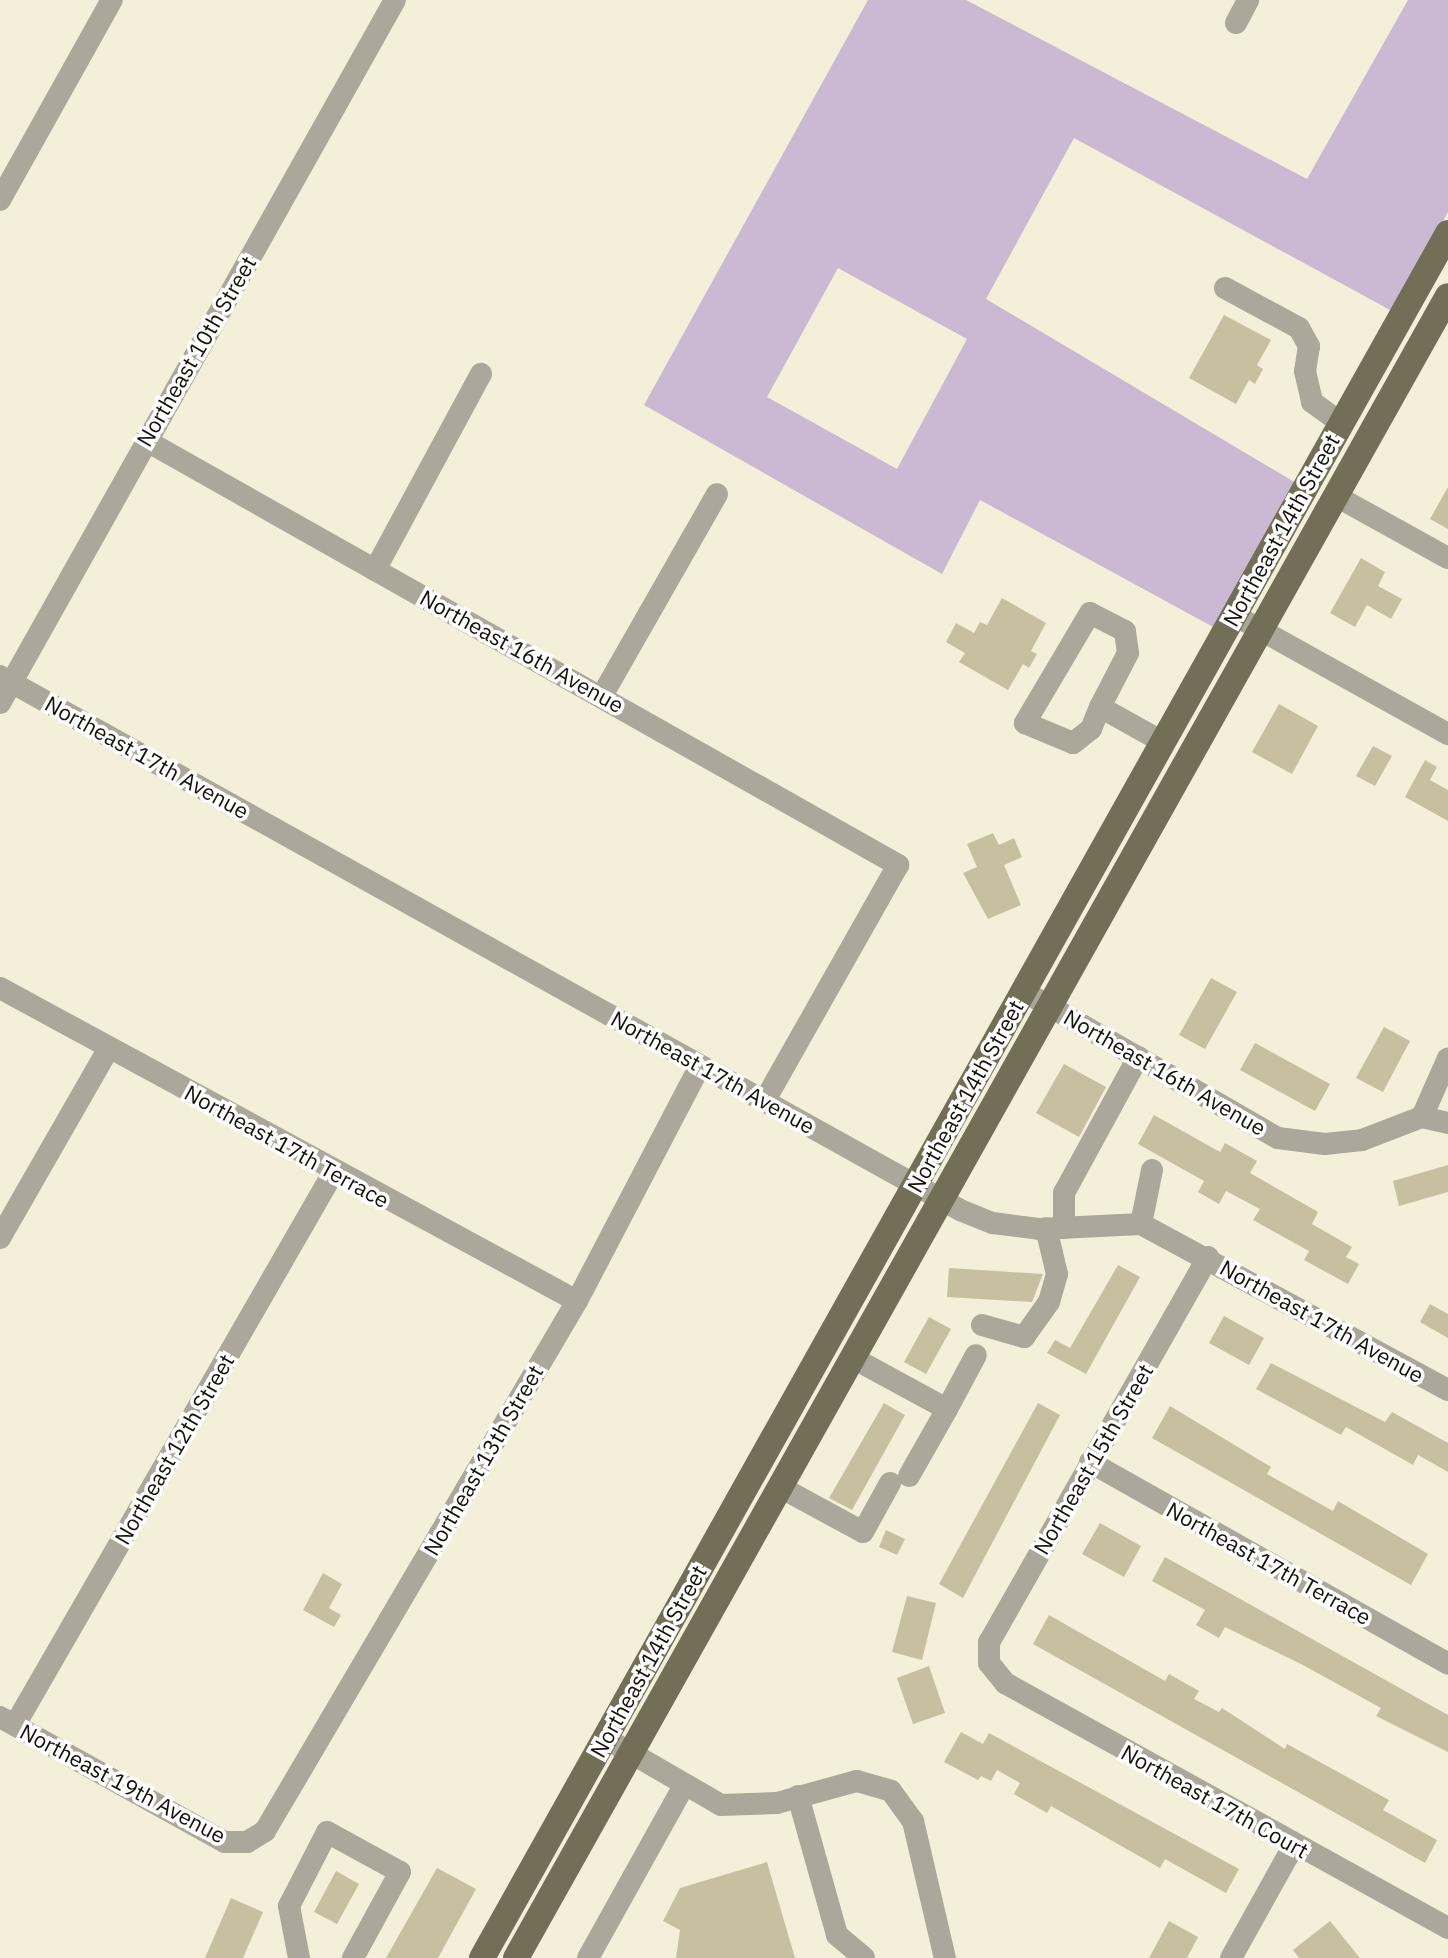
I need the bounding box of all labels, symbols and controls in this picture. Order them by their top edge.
street label: Northeast 10th Street [131,251,261,451]
street label: Northeast 14th Street [1217,429,1345,631]
street label: Northeast 16th Avenue [416,584,628,718]
street label: Northeast 17th Avenue [41,690,253,824]
street label: Northeast 14th Street [901,995,1029,1197]
street label: Northeast 16th Avenue [1059,1003,1271,1141]
street label: Northeast 17th Avenue [607,1005,819,1139]
street label: Northeast 17th Terrace [180,1079,394,1213]
street label: Northeast 17th Avenue [1216,1254,1428,1388]
street label: Northeast 12th Street [109,1349,239,1549]
street label: Northeast 15th Street [1028,1359,1158,1559]
street label: Northeast 13th Street [418,1360,548,1560]
street label: Northeast 17th Terrace [1162,1496,1376,1630]
street label: Northeast 14th Street [584,1560,712,1762]
street label: Northeast 19th Avenue [16,1718,230,1848]
street label: Northeast 17th Court [1117,1739,1313,1863]

